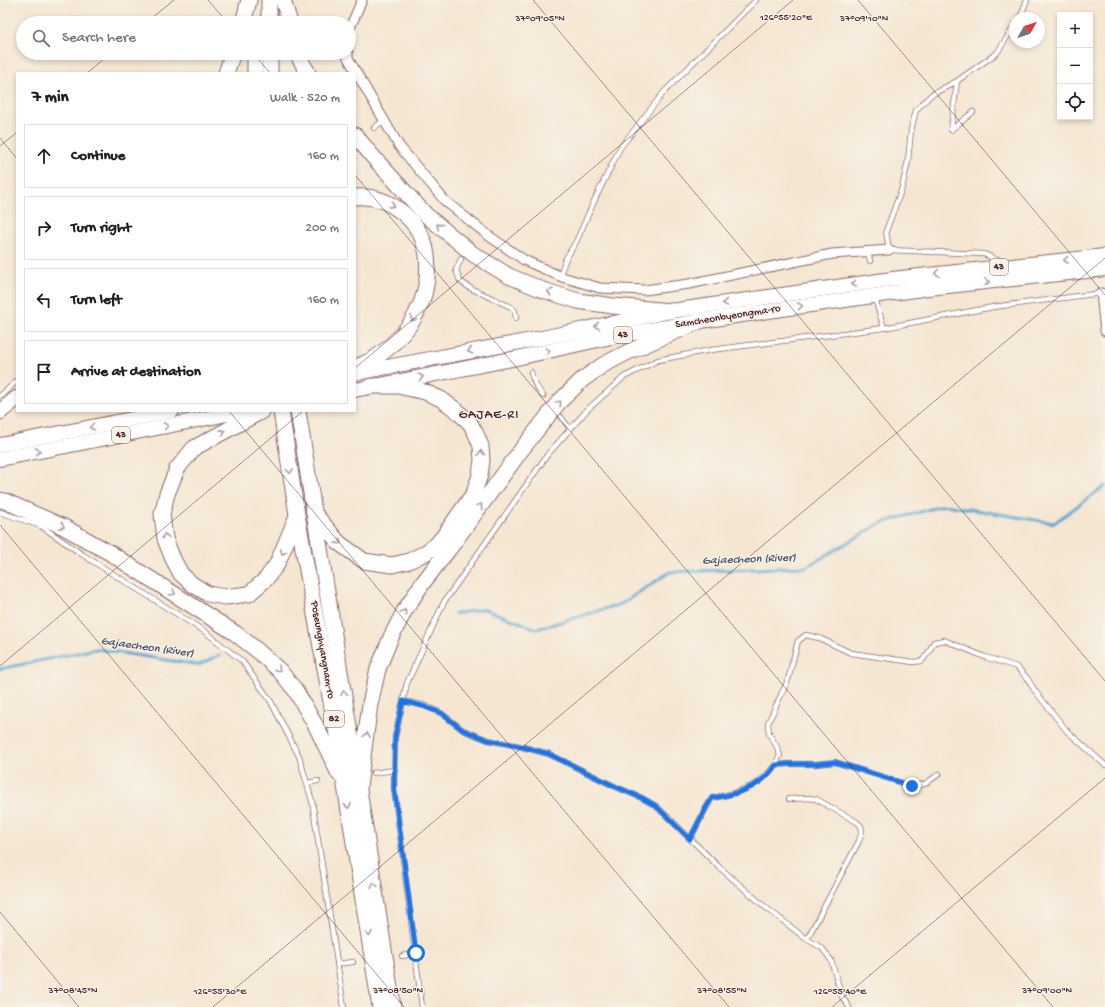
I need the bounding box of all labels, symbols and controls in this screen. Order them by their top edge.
text: 126°55'20"E [759,12,813,24]
north arrow [1009,12,1045,48]
map controls [1057,12,1093,120]
button: + [1057,12,1093,48]
text: 37°09'05"N [514,13,565,25]
text: 37°09'10"N [839,13,889,25]
search box [16,16,356,60]
icon: search [30,27,52,49]
text: Search here [62,29,136,47]
button: − [1057,48,1093,84]
button: locate [1057,84,1093,120]
text: 7 min [32,88,69,108]
text: Walk · 520 m [270,91,340,106]
icon: ahead [33,145,55,167]
text: Continue [71,147,125,165]
text: 160 m [307,149,339,164]
one-way arrow [388,200,395,208]
icon: right [33,217,55,239]
text: Turn right [71,219,131,237]
text: 200 m [306,221,339,236]
one-way arrow [437,224,444,231]
one-way arrow [1063,255,1069,264]
road number: 43 [990,259,1008,275]
one-way arrow [934,269,940,278]
one-way arrow [984,278,990,287]
one-way arrow [851,279,857,288]
one-way arrow [547,288,554,297]
icon: left [33,289,55,311]
text: Turn left [71,291,122,309]
text: 160 m [307,293,339,308]
one-way arrow [722,298,728,306]
one-way arrow [797,302,803,311]
street label: Samcheonbyeongma-ro [675,303,782,331]
one-way arrow [410,315,418,322]
one-way arrow [594,322,600,330]
road number: 43 [614,327,632,343]
one-way arrow [467,347,473,355]
one-way arrow [545,347,551,355]
icon: arrive [33,361,55,383]
text: Arrive at destination [71,363,201,381]
one-way arrow [418,373,424,381]
one-way arrow [554,400,561,407]
district label: GAJAE-RI [459,408,519,423]
one-way arrow [89,422,95,430]
one-way arrow [163,423,169,431]
road number: 43 [112,427,130,443]
one-way arrow [219,429,226,436]
one-way arrow [35,448,41,456]
one-way arrow [477,450,486,456]
one-way arrow [285,468,294,474]
one-way arrow [475,503,482,510]
one-way arrow [57,521,65,529]
one-way arrow [162,533,170,539]
one-way arrow [334,537,342,545]
one-way arrow [280,547,288,555]
water label: Gajaecheon (River) [702,551,797,569]
one-way arrow [169,589,176,596]
street label: Poseunghyangnam-ro [307,599,337,700]
one-way arrow [400,608,407,616]
water label: Gajaecheon (River) [100,635,195,662]
one-way arrow [273,664,281,672]
one-way arrow [340,689,349,696]
road number: 82 [324,711,344,727]
one-way arrow [362,732,371,738]
route end [903,777,921,795]
one-way arrow [343,803,352,809]
one-way arrow [371,882,379,889]
one-way arrow [364,931,373,937]
route start [407,944,425,962]
text: 37°08'45"N [47,985,98,997]
text: 37°08'50"N [372,985,424,997]
text: 37°08'55"N [696,985,747,997]
text: 37°09'00"N [1021,985,1073,997]
text: 126°55'30"E [193,986,247,998]
text: 126°55'40"E [813,986,867,998]

